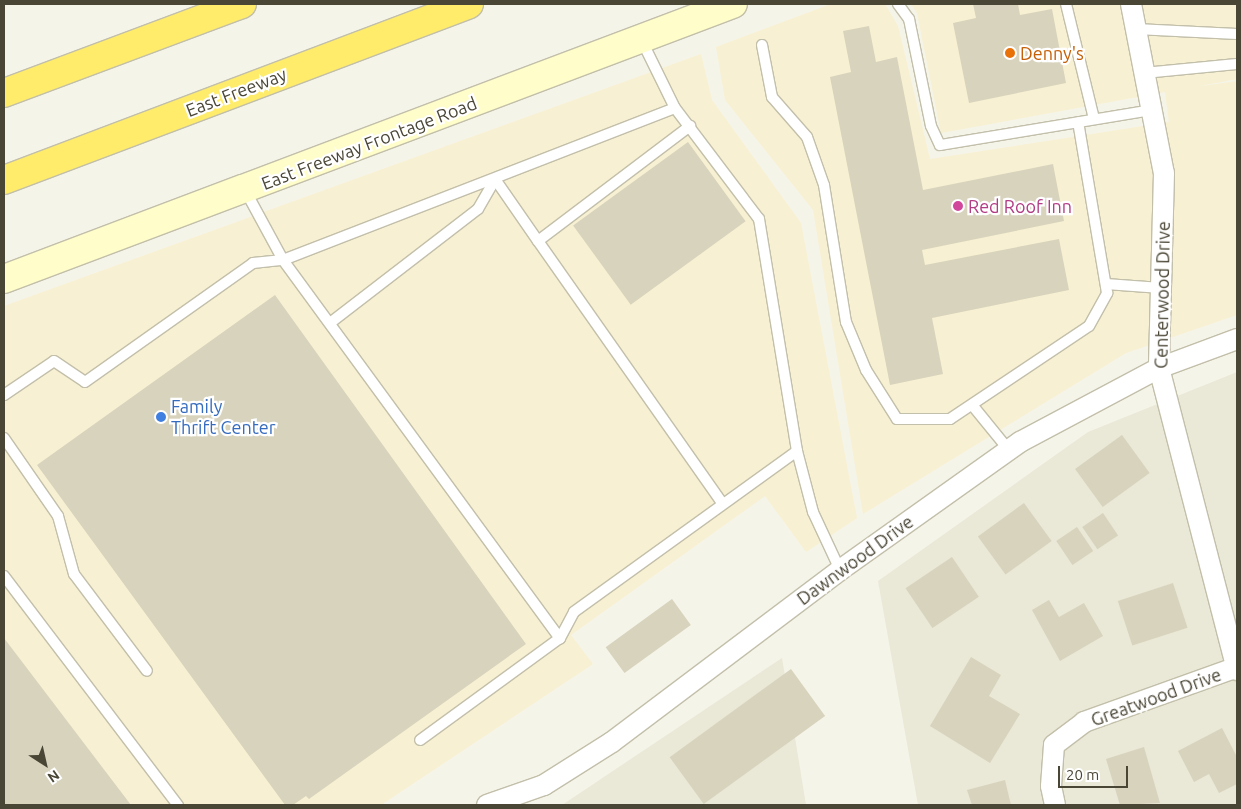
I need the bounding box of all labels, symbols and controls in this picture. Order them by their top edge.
place label: Denny's [1020,42,1084,64]
marker: Denny's [1004,47,1016,59]
street label: East Freeway [183,63,289,121]
street label: East Freeway Frontage Road [258,92,480,194]
place label: Red Roof Inn [968,195,1072,217]
marker: Red Roof Inn [952,200,964,212]
street label: Centerwood Drive [1150,221,1174,369]
place label: Family Thrift Center [171,396,276,438]
marker: Family Thrift Center [155,411,167,423]
street label: Dawnwood Drive [793,511,917,609]
street label: Greatwood Drive [1088,663,1224,731]
north arrow [20,739,70,789]
scale bar [1061,756,1131,788]
text: 20 m [1066,766,1099,783]
text: N [45,767,62,786]

